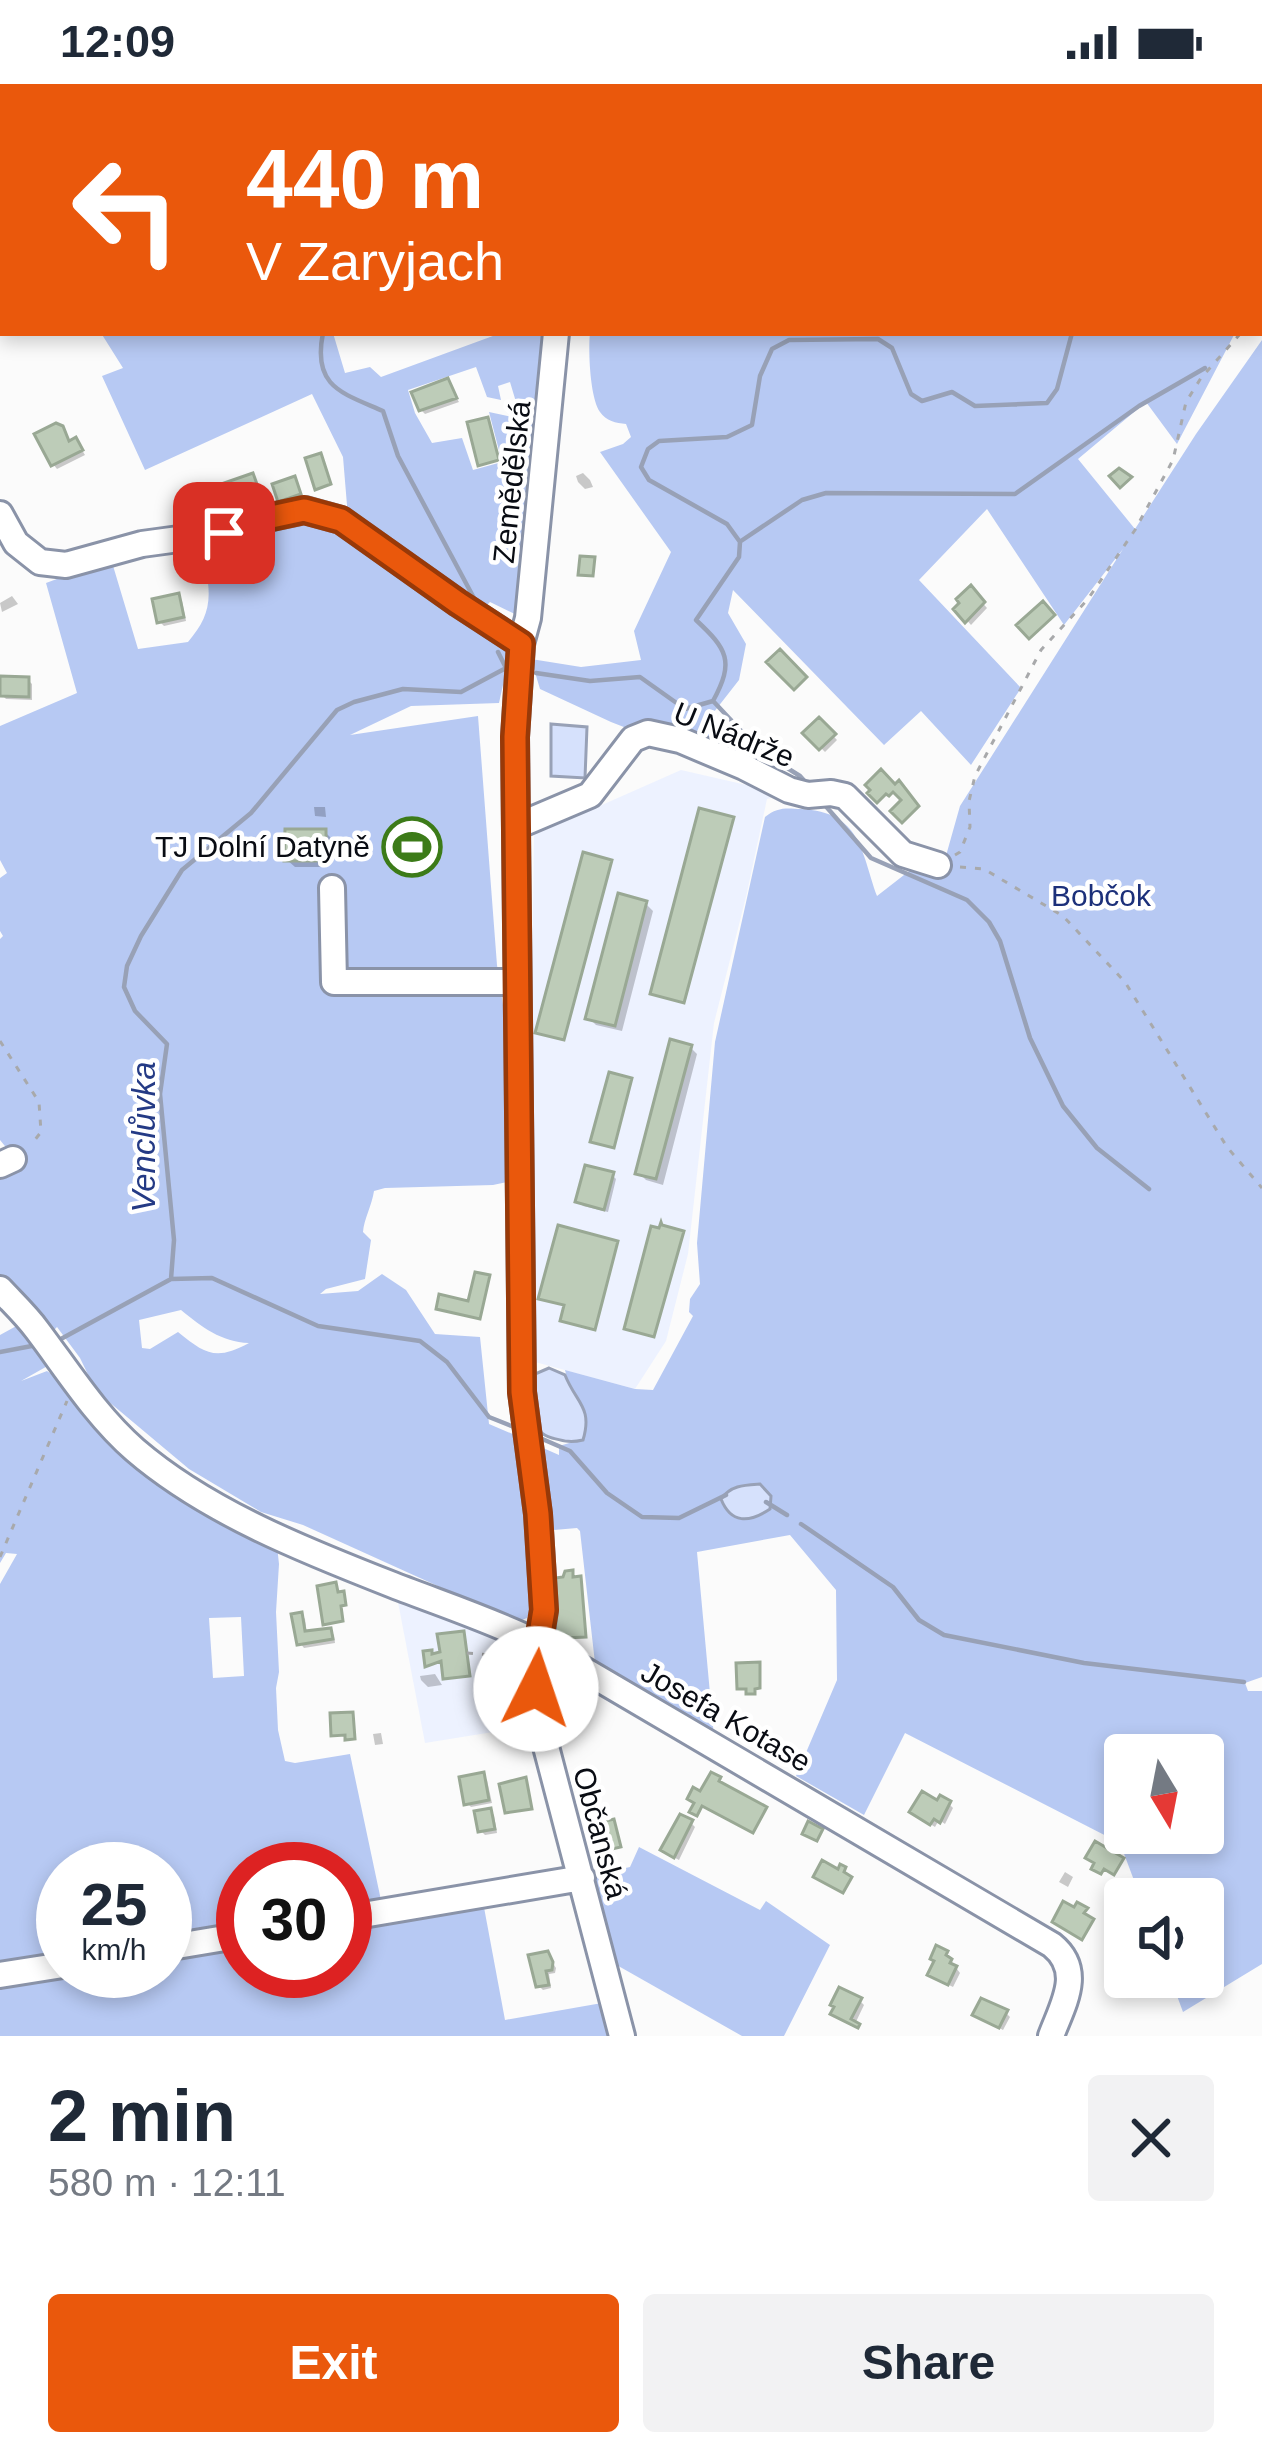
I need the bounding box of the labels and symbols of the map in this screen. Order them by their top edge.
street label: Zemědělská [487,399,536,565]
pin [173,482,275,584]
street label: U Nádrže [669,696,799,774]
sports icon: TJ Dolní Datyně [381,816,443,878]
place label: TJ Dolní Datyně [155,830,370,863]
park label: Bobčok [1051,879,1152,912]
water label: Venclůvka [125,1061,162,1213]
position arrow [473,1626,599,1752]
street label: Josefa Kotase [636,1655,817,1778]
north arrow [1104,1734,1224,1854]
street label: Občanská [567,1763,634,1903]
speed limit sign: 30 [216,1842,372,1998]

